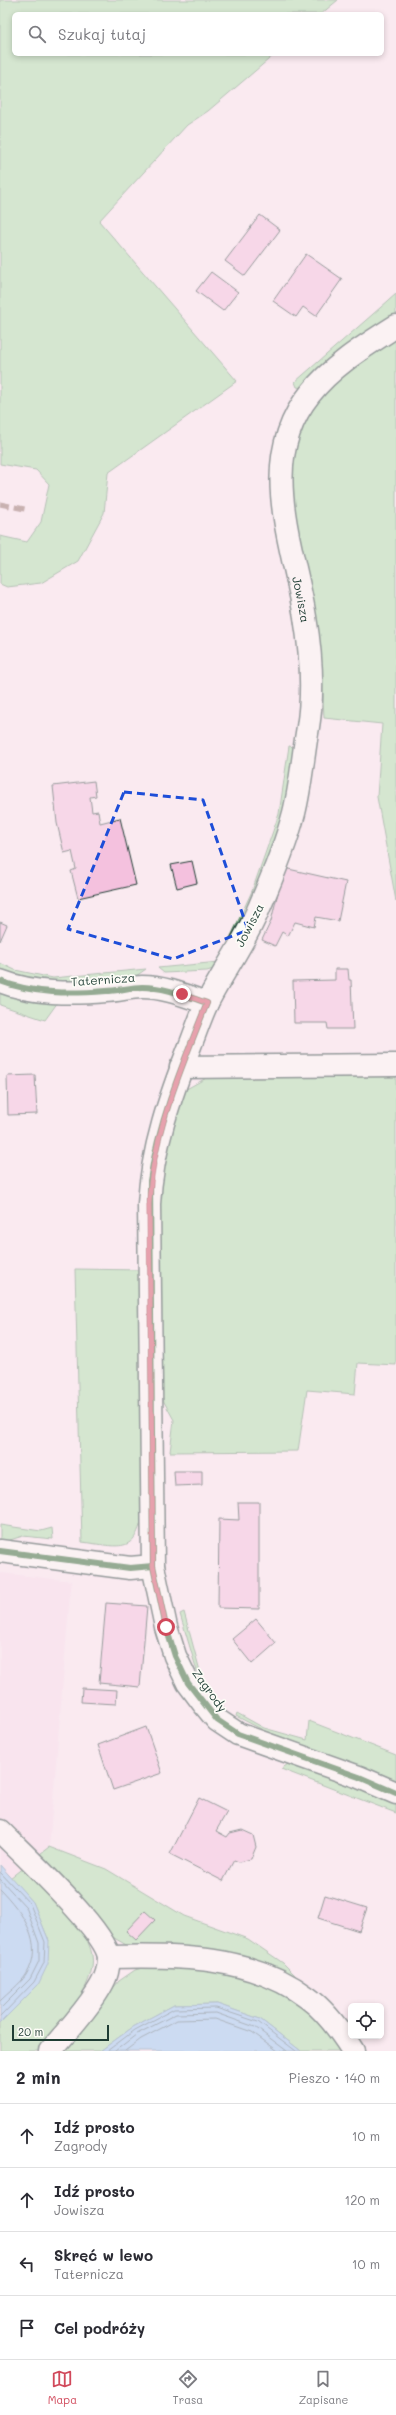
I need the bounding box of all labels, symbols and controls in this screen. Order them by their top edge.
search box [12,12,384,56]
icon: search [26,23,48,45]
text: Szukaj tutaj [58,24,146,44]
street label: Jowisza [289,575,314,624]
street label: Jowisza [231,901,267,949]
street label: Taternicza [70,969,136,989]
route end [173,985,191,1003]
route start [157,1618,175,1636]
street label: Zagrody [189,1665,231,1715]
map controls [348,2003,384,2039]
button: locate [348,2003,384,2039]
scale bar [12,2023,109,2042]
text: 20 m [18,2024,43,2039]
text: 2 min [16,2066,61,2088]
text: Pieszo · 140 m [289,2069,380,2086]
text: Idź prosto [54,2117,135,2137]
icon: ahead [16,2125,38,2147]
text: 10 m [352,2127,380,2144]
text: Zagrody [54,2137,108,2154]
text: Idź prosto [54,2181,135,2201]
icon: ahead [16,2189,38,2211]
text: 120 m [344,2191,380,2208]
text: Jowisza [54,2201,105,2218]
text: Skręć w lewo [54,2245,153,2265]
icon: left [16,2253,38,2275]
text: 10 m [352,2255,380,2272]
text: Taternicza [54,2265,124,2282]
icon: arrive [16,2317,38,2339]
text: Cel podróży [54,2318,145,2338]
tab: Mapa [48,2368,77,2407]
tab: Trasa [173,2368,203,2407]
tab: Zapisane [299,2368,348,2407]

